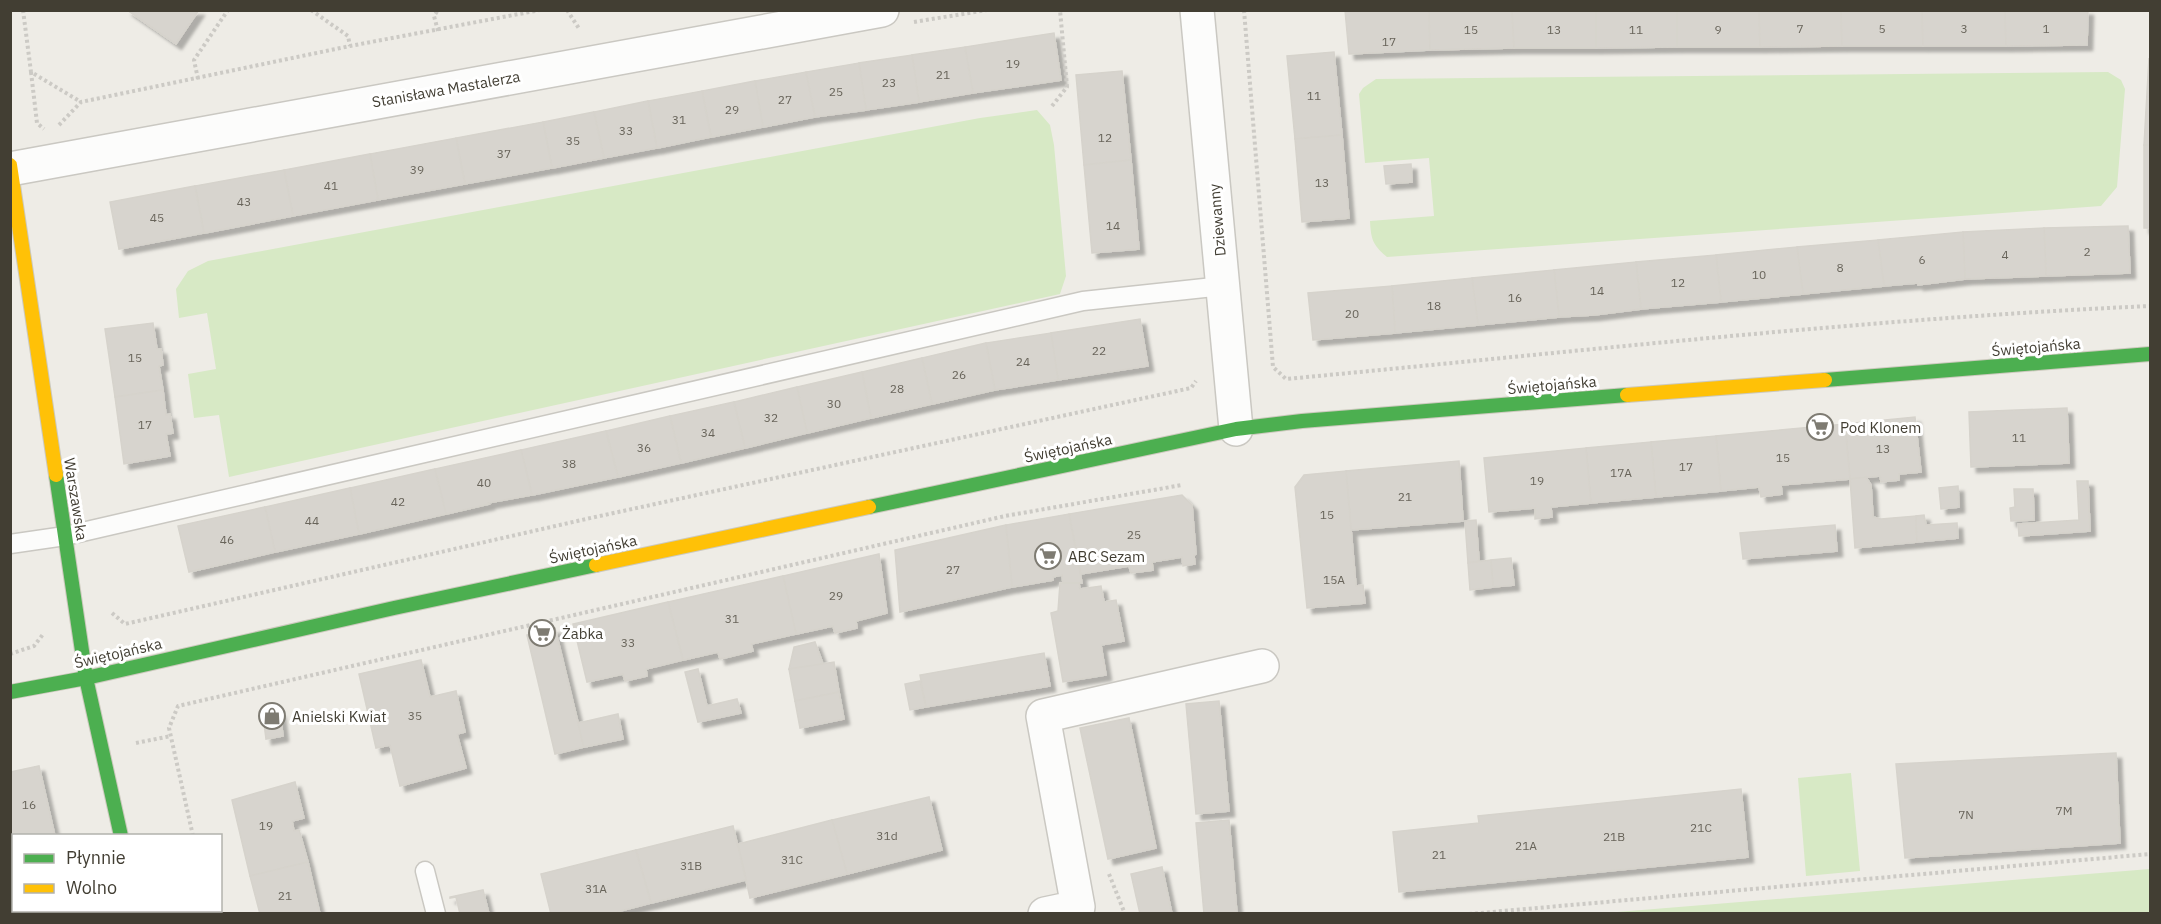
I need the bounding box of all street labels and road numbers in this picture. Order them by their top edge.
street label: Stanisława Mastalerza [370,67,522,111]
street label: Dziewanny [1204,182,1230,257]
street label: Świętojańska [1991,334,2081,360]
street label: Świętojańska [1507,372,1597,398]
street label: Świętojańska [1022,429,1114,467]
street label: Warszawska [60,456,92,542]
street label: Świętojańska [547,530,639,568]
street label: Świętojańska [72,634,164,672]

